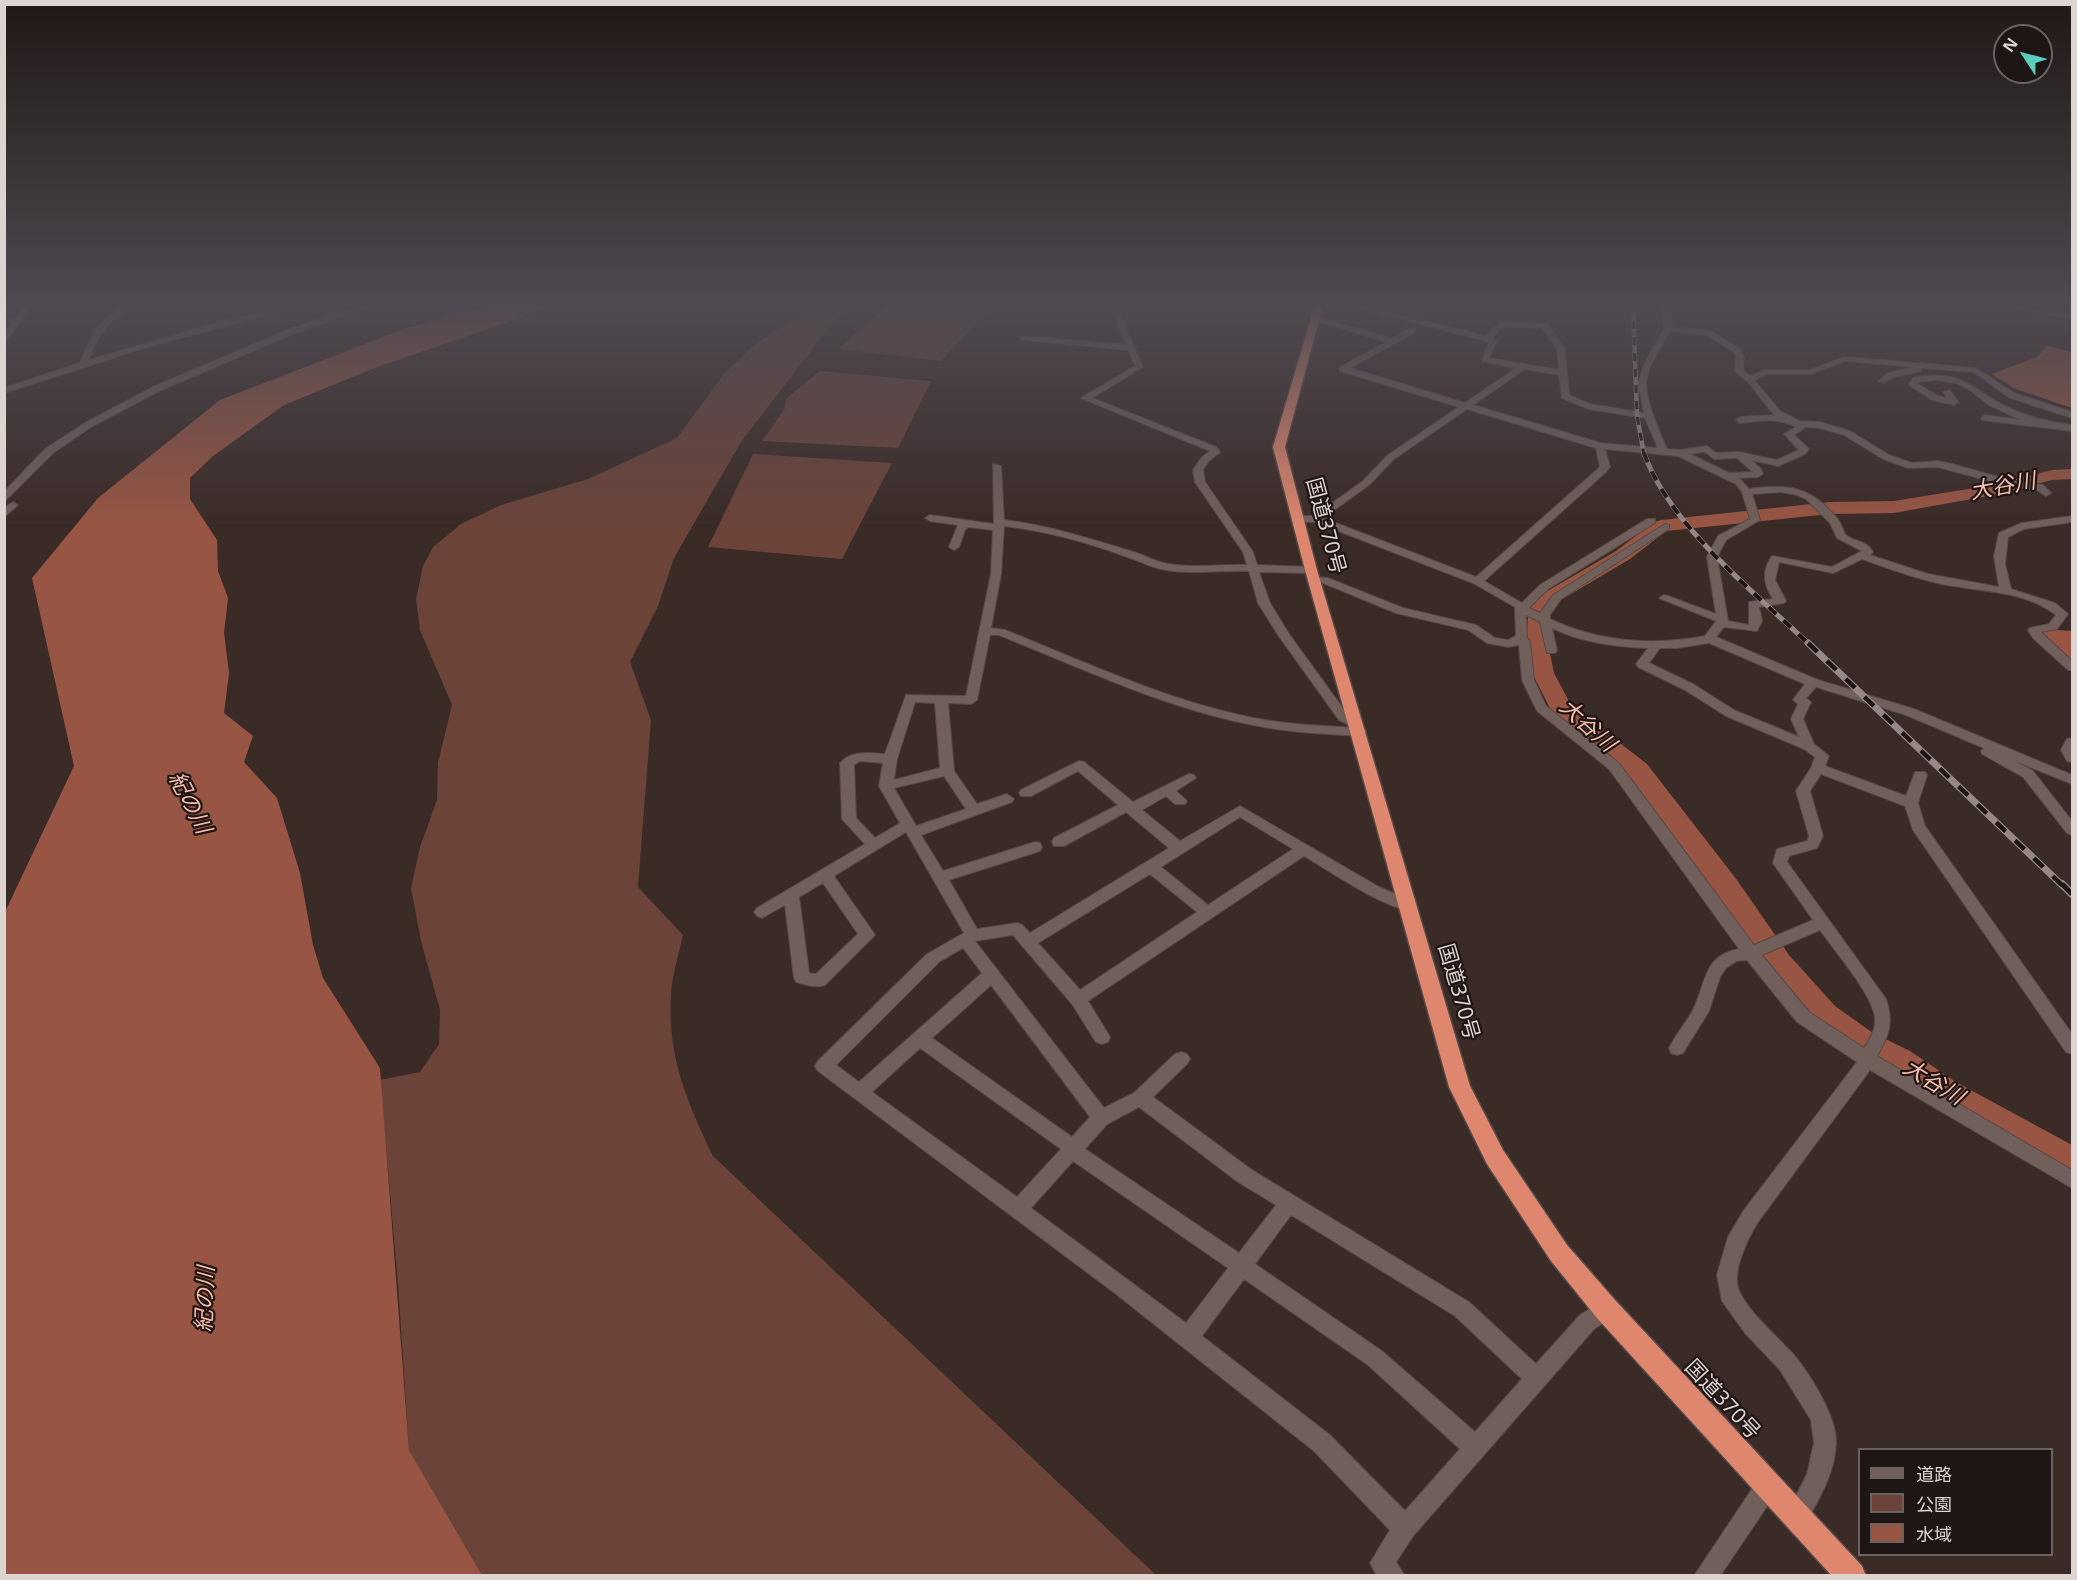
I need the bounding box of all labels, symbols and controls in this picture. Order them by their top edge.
north arrow [1993,24,2053,84]
text: N [1997,33,2023,56]
water label: 大谷川 [1968,468,2038,506]
street label: 国道370号 [1300,475,1350,577]
water label: 大谷川 [1554,694,1620,758]
water label: 紀の川 [162,768,216,838]
street label: 国道370号 [1432,941,1484,1043]
water label: 大谷川 [1898,1055,1968,1111]
water label: 紀の川 [192,1266,220,1332]
street label: 国道370号 [1679,1355,1765,1445]
legend [1858,1448,2053,1556]
text: 道路 [1916,1462,1952,1486]
text: 公園 [1916,1492,1952,1516]
text: 水域 [1916,1522,1952,1546]

